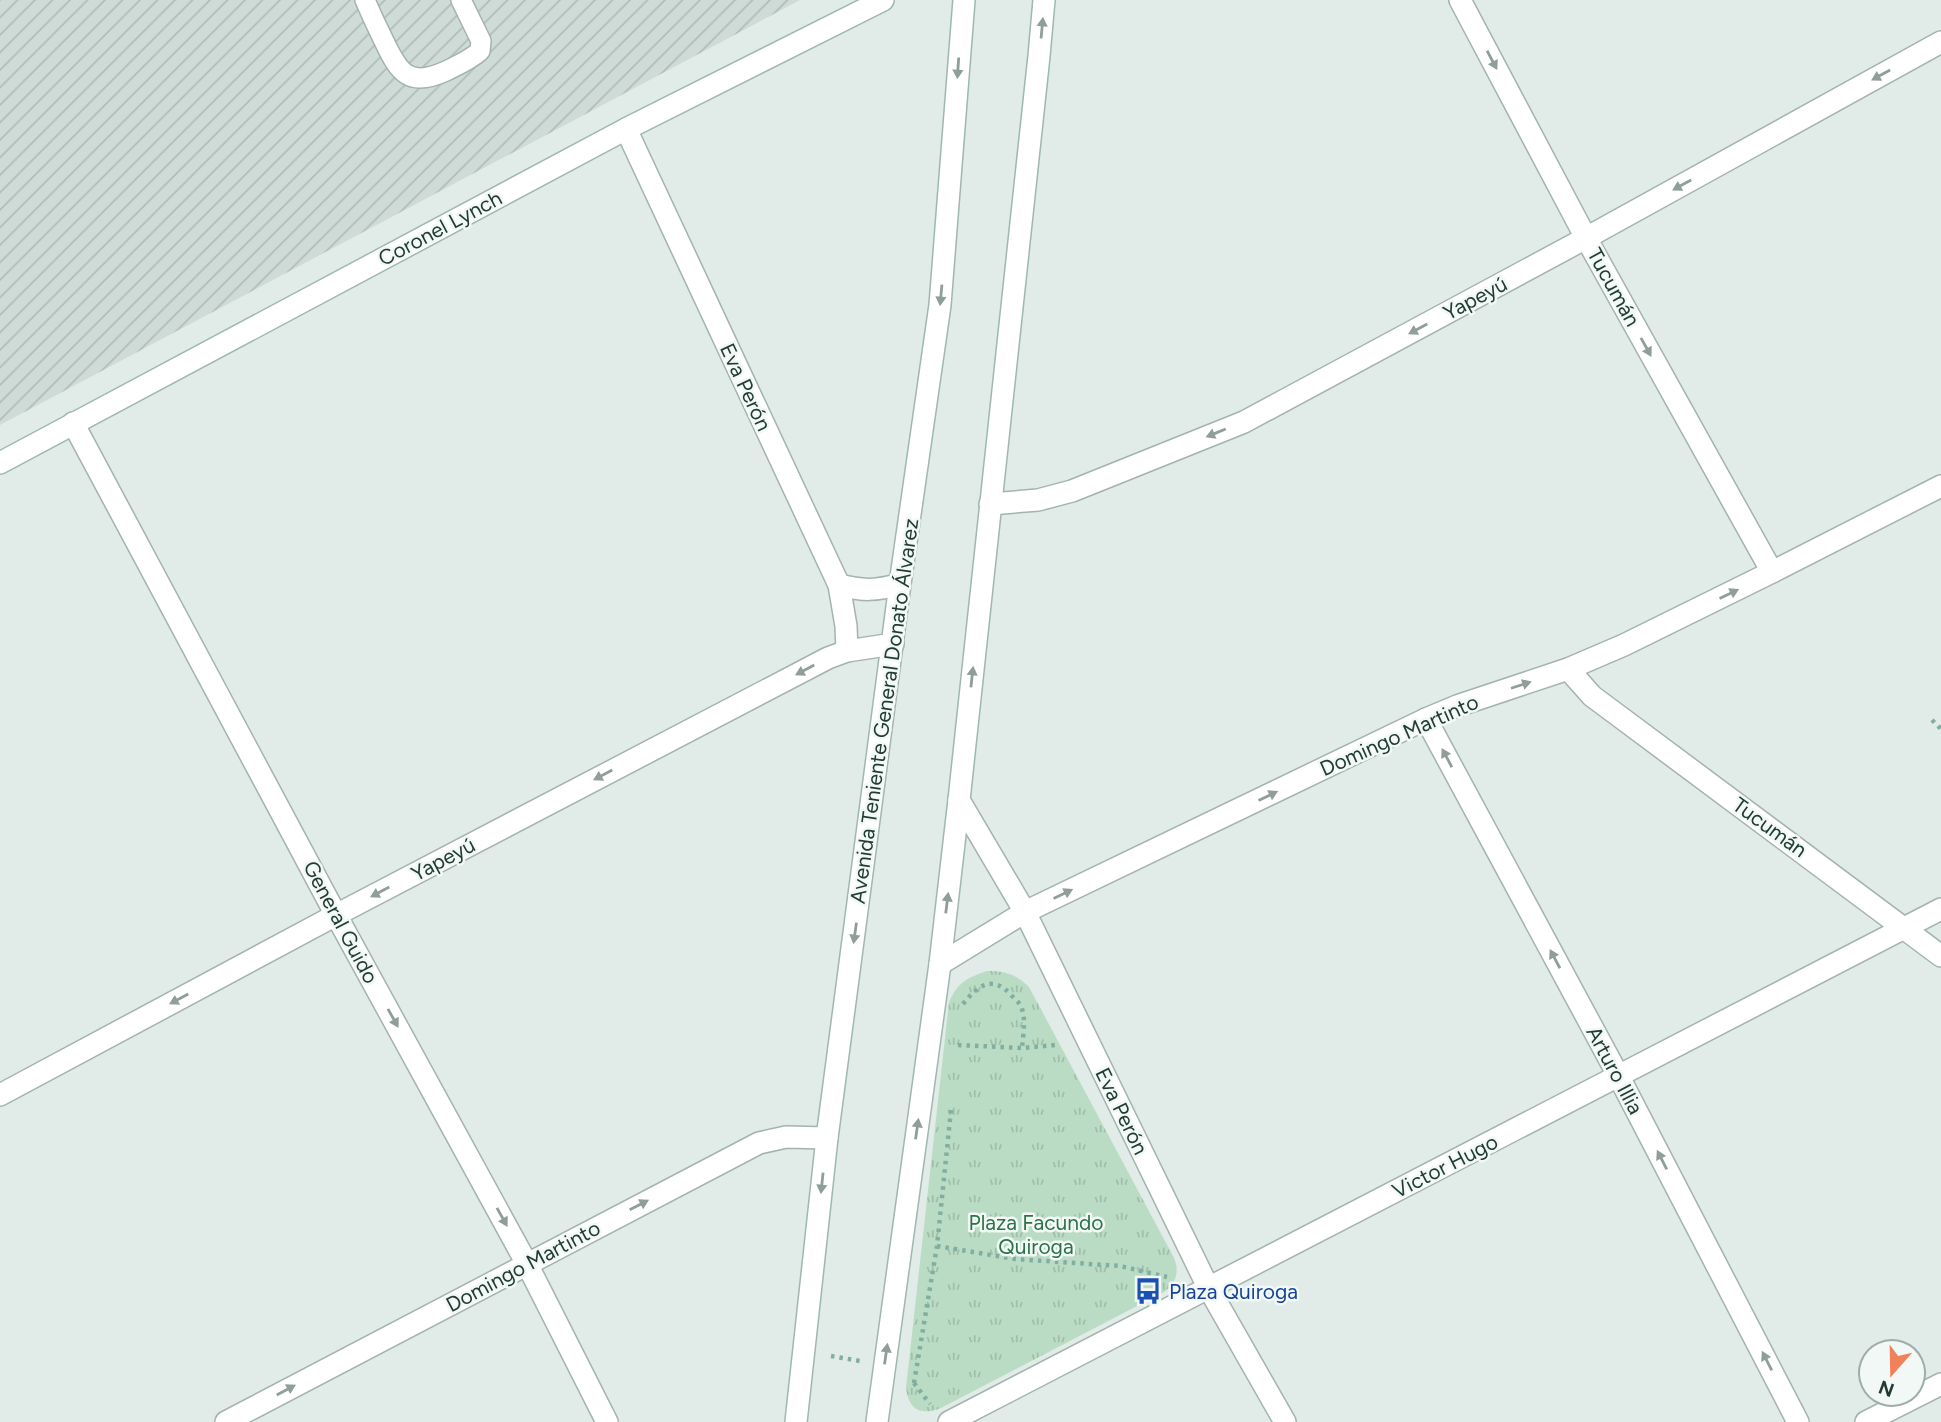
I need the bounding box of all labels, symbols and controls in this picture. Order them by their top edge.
one-way arrow [1037,17,1048,39]
one-way arrow [1486,50,1498,70]
one-way arrow [952,57,963,79]
one-way arrow [1872,69,1891,81]
one-way arrow [1672,179,1692,191]
street label: Coronel Lynch [374,185,506,271]
street label: Tucumán [1582,243,1646,331]
street label: Yapeyú [1439,271,1511,325]
one-way arrow [935,284,946,306]
one-way arrow [1407,322,1427,334]
one-way arrow [1640,337,1652,357]
street label: Eva Perón [715,339,777,435]
one-way arrow [1205,428,1226,439]
street label: Avenida Teniente General Donato Álvarez [845,517,923,905]
one-way arrow [1719,588,1739,599]
one-way arrow [795,664,815,675]
one-way arrow [967,666,978,688]
one-way arrow [1510,679,1531,690]
street label: Domingo Martinto [1316,689,1482,781]
one-way arrow [1442,748,1454,768]
one-way arrow [593,769,613,781]
one-way arrow [1258,790,1278,801]
street label: Tucumán [1728,792,1812,862]
street label: Yapeyú [407,832,479,886]
street label: General Guido [298,856,384,988]
one-way arrow [370,886,390,898]
one-way arrow [1053,888,1073,900]
one-way arrow [941,892,952,914]
one-way arrow [849,922,860,944]
one-way arrow [1549,949,1561,968]
one-way arrow [169,993,189,1005]
one-way arrow [386,1008,398,1028]
street label: Arturo Illia [1581,1022,1649,1118]
street label: Eva Perón [1090,1064,1154,1158]
one-way arrow [912,1118,923,1140]
street label: Victor Hugo [1388,1129,1502,1203]
one-way arrow [1656,1150,1668,1169]
one-way arrow [817,1172,828,1194]
one-way arrow [630,1199,649,1211]
one-way arrow [496,1208,508,1227]
park label: Plaza Facundo Quiroga [969,1210,1103,1259]
street label: Domingo Martinto [442,1215,604,1317]
bus stop icon: Plaza Quiroga [1133,1276,1163,1306]
place label: Plaza Quiroga [1169,1279,1298,1304]
north arrow [1857,1338,1927,1408]
one-way arrow [881,1343,892,1365]
one-way arrow [1761,1352,1773,1371]
text: N [1876,1375,1897,1402]
one-way arrow [276,1385,296,1396]

